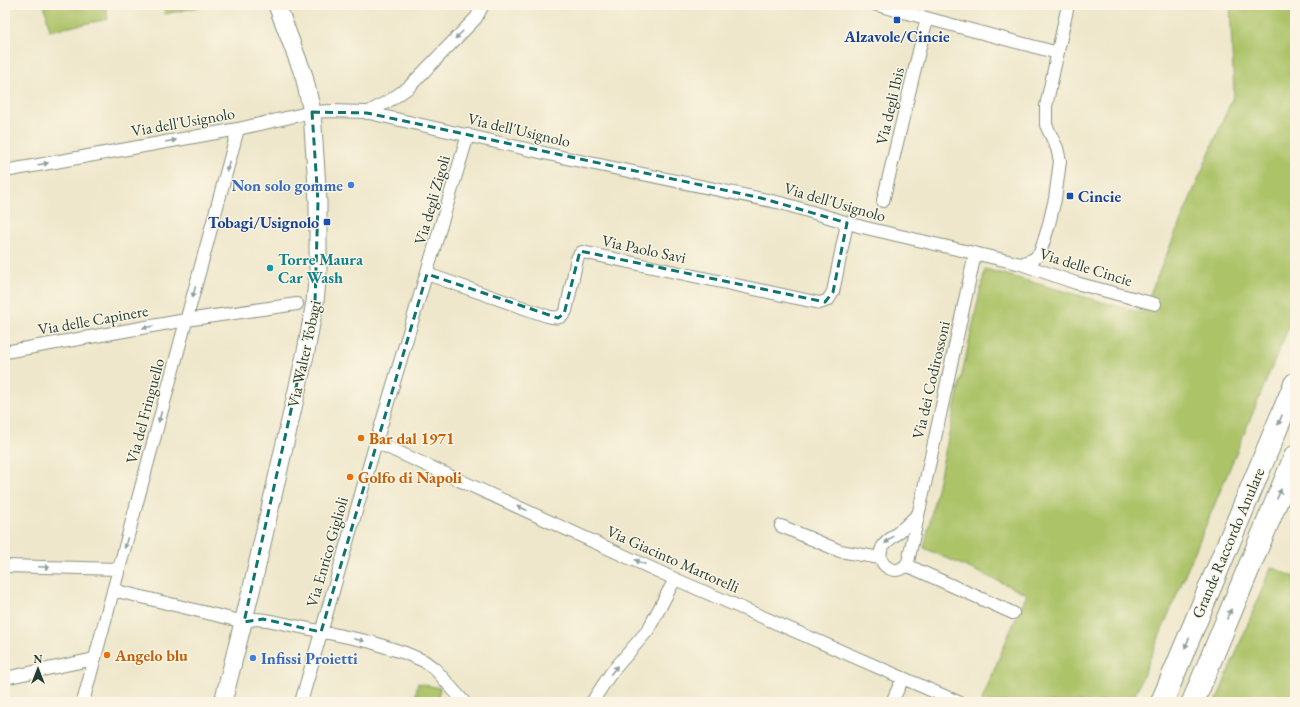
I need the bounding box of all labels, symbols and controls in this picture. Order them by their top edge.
marker: Alzavole/Cincie [892,15,902,25]
place label: Alzavole/Cincie [843,26,950,47]
one-way arrow [454,30,464,40]
street label: Via degli Ibis [871,65,909,147]
street label: Via dell'Usignolo [130,103,237,141]
street label: Via dell'Usignolo [466,108,573,152]
one-way arrow [165,137,177,143]
street label: Via degli Zigoli [409,153,455,247]
one-way arrow [224,160,230,172]
one-way arrow [37,161,49,167]
place label: Non solo gomme [231,175,343,196]
street label: Via dell'Usignolo [782,177,888,227]
marker: Non solo gomme [346,180,356,190]
place label: Cincie [1078,186,1121,207]
marker: Cincie [1065,191,1075,201]
place label: Tobagi/Usignolo [208,212,319,233]
marker: Tobagi/Usignolo [322,217,332,227]
street label: Via Paolo Savi [600,230,688,268]
street label: Via delle Cincie [1037,243,1135,291]
place label: Torre Maura Car Wash [278,249,364,288]
marker: Torre Maura Car Wash [265,263,275,273]
one-way arrow [191,286,197,298]
street label: Via Walter Tobagi [282,298,326,410]
street label: Via delle Capinere [36,300,150,340]
street label: Via dei Codirossoni [907,319,955,441]
one-way arrow [142,324,154,330]
street label: Via del Fringuello [121,356,169,466]
one-way arrow [157,411,163,423]
one-way arrow [1277,414,1283,425]
place label: Bar dal 1971 [369,428,455,449]
marker: Bar dal 1971 [356,433,366,443]
street label: Grande Raccordo Anulare [1187,464,1269,622]
place label: Golfo di Napoli [358,467,462,488]
marker: Golfo di Napoli [345,472,355,482]
one-way arrow [1277,488,1283,500]
street label: Via Enrico Giglioli [301,494,353,610]
one-way arrow [516,505,527,511]
street label: Via Giacinto Martorelli [603,520,743,598]
one-way arrow [884,536,895,545]
one-way arrow [123,537,129,549]
one-way arrow [634,559,645,565]
one-way arrow [38,564,51,570]
one-way arrow [1227,608,1233,620]
one-way arrow [353,637,365,643]
one-way arrow [1183,638,1189,650]
place label: Angelo blu [114,645,188,666]
place label: Infissi Proietti [261,648,358,669]
north arrow [18,649,58,689]
marker: Angelo blu [102,650,112,660]
text: N [34,652,43,666]
marker: Infissi Proietti [248,653,258,663]
one-way arrow [610,664,618,675]

